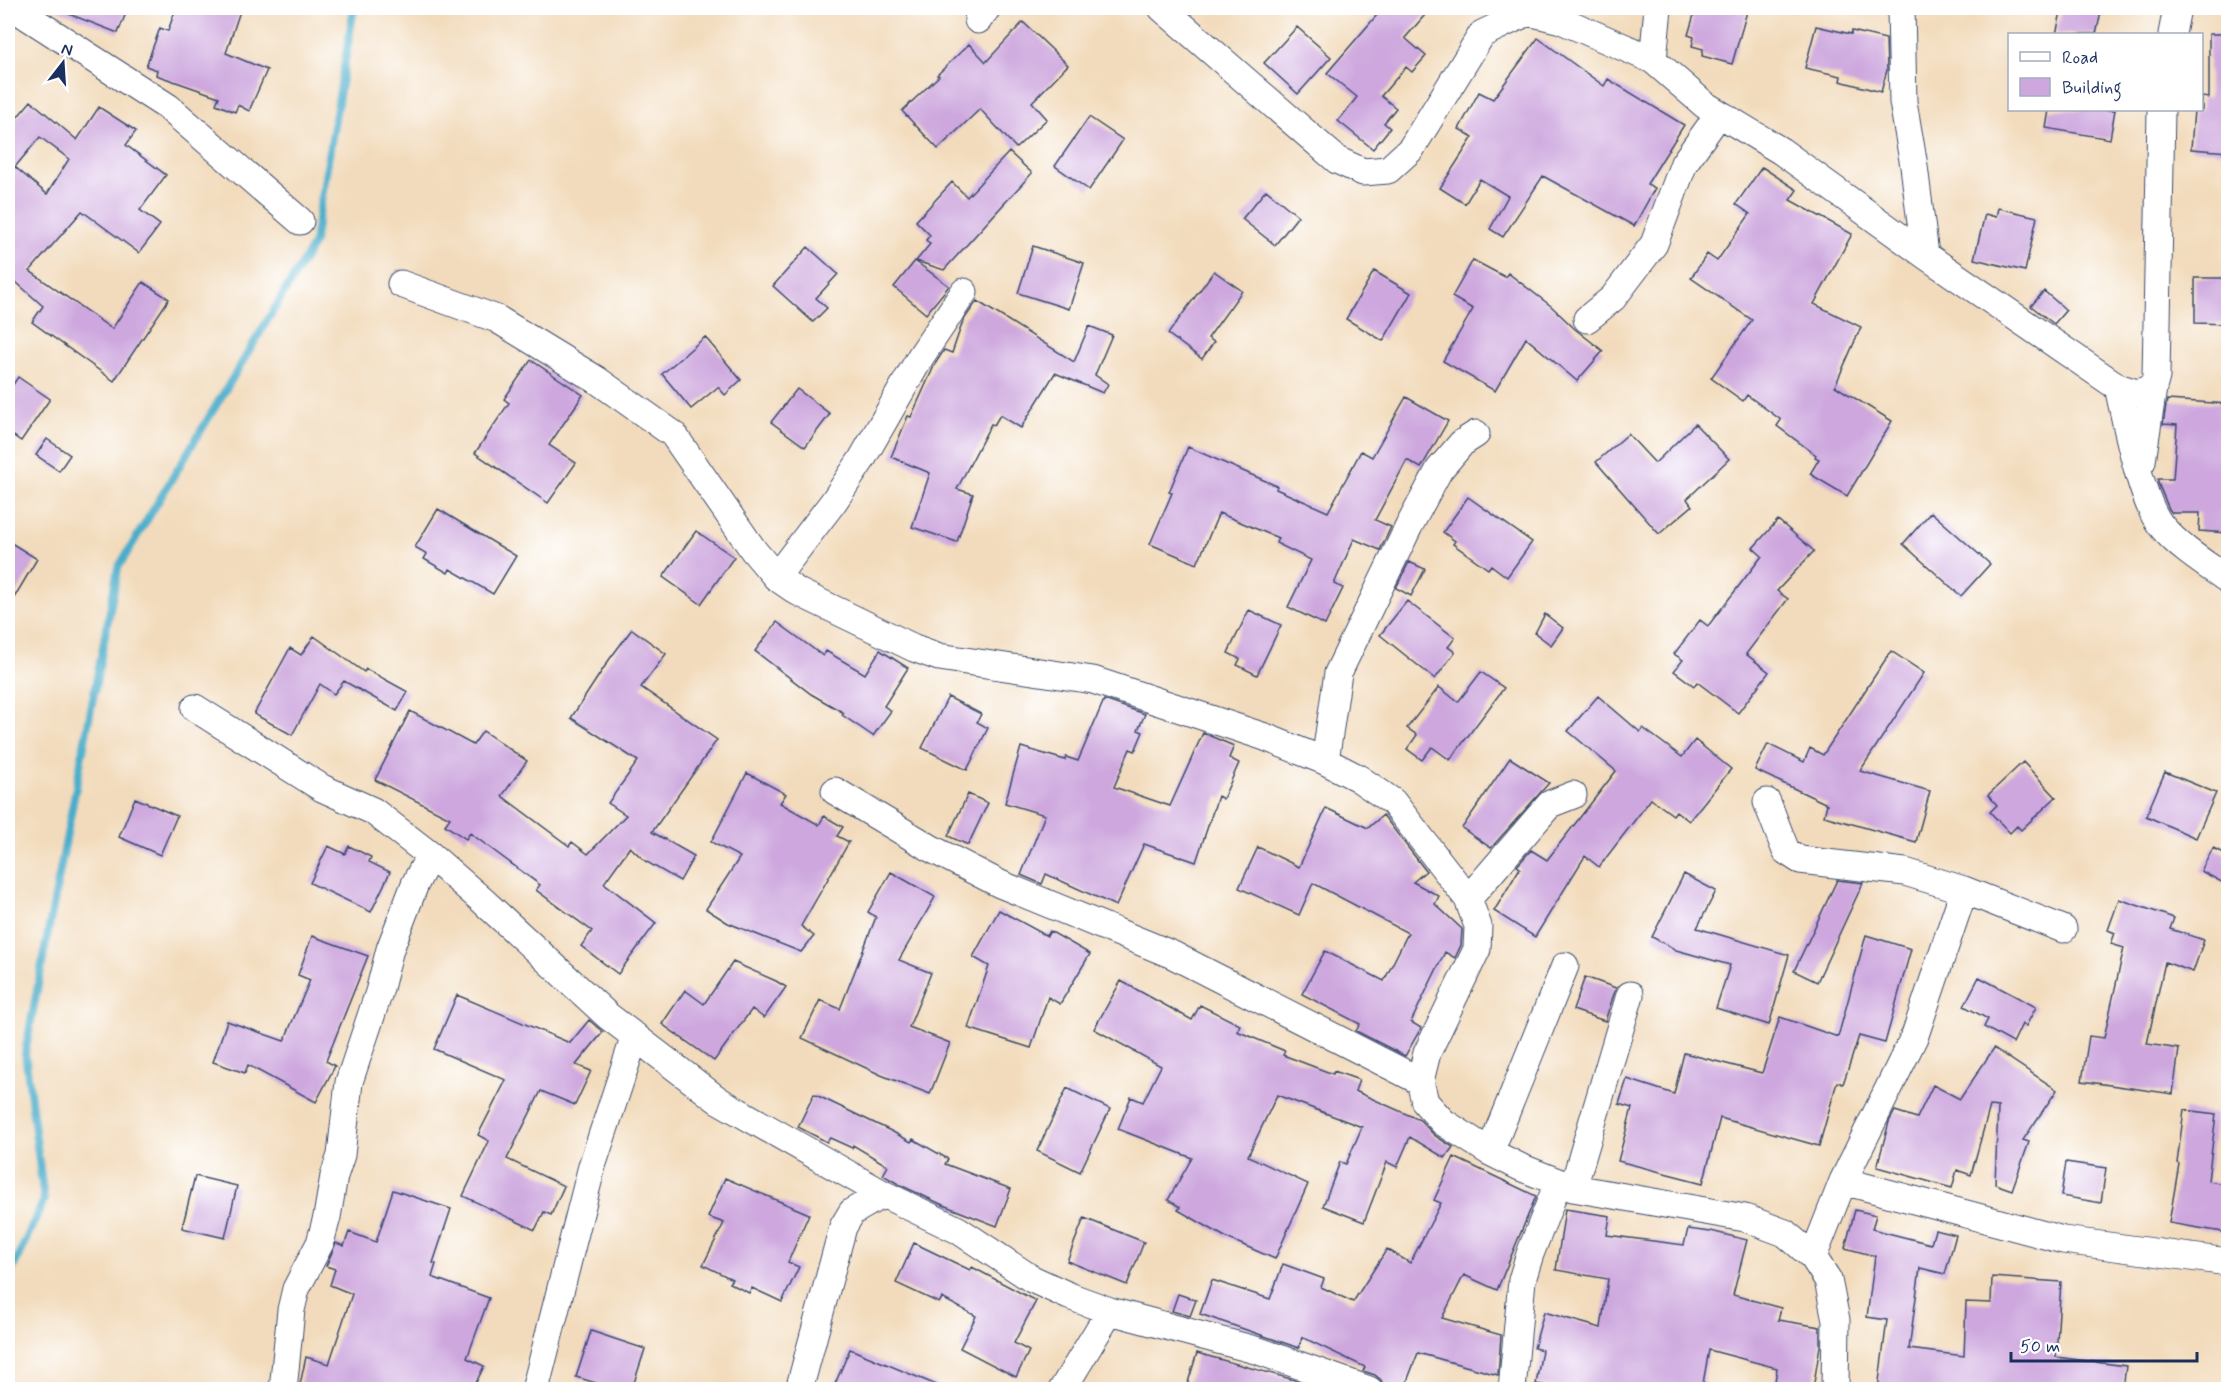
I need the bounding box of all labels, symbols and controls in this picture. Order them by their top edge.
north arrow [33,33,93,93]
legend [2008,33,2203,111]
text: N [59,38,75,62]
text: Road [2062,46,2098,70]
text: Building [2062,76,2122,102]
scale bar [2011,1325,2197,1363]
text: 50 m [2020,1335,2060,1359]

